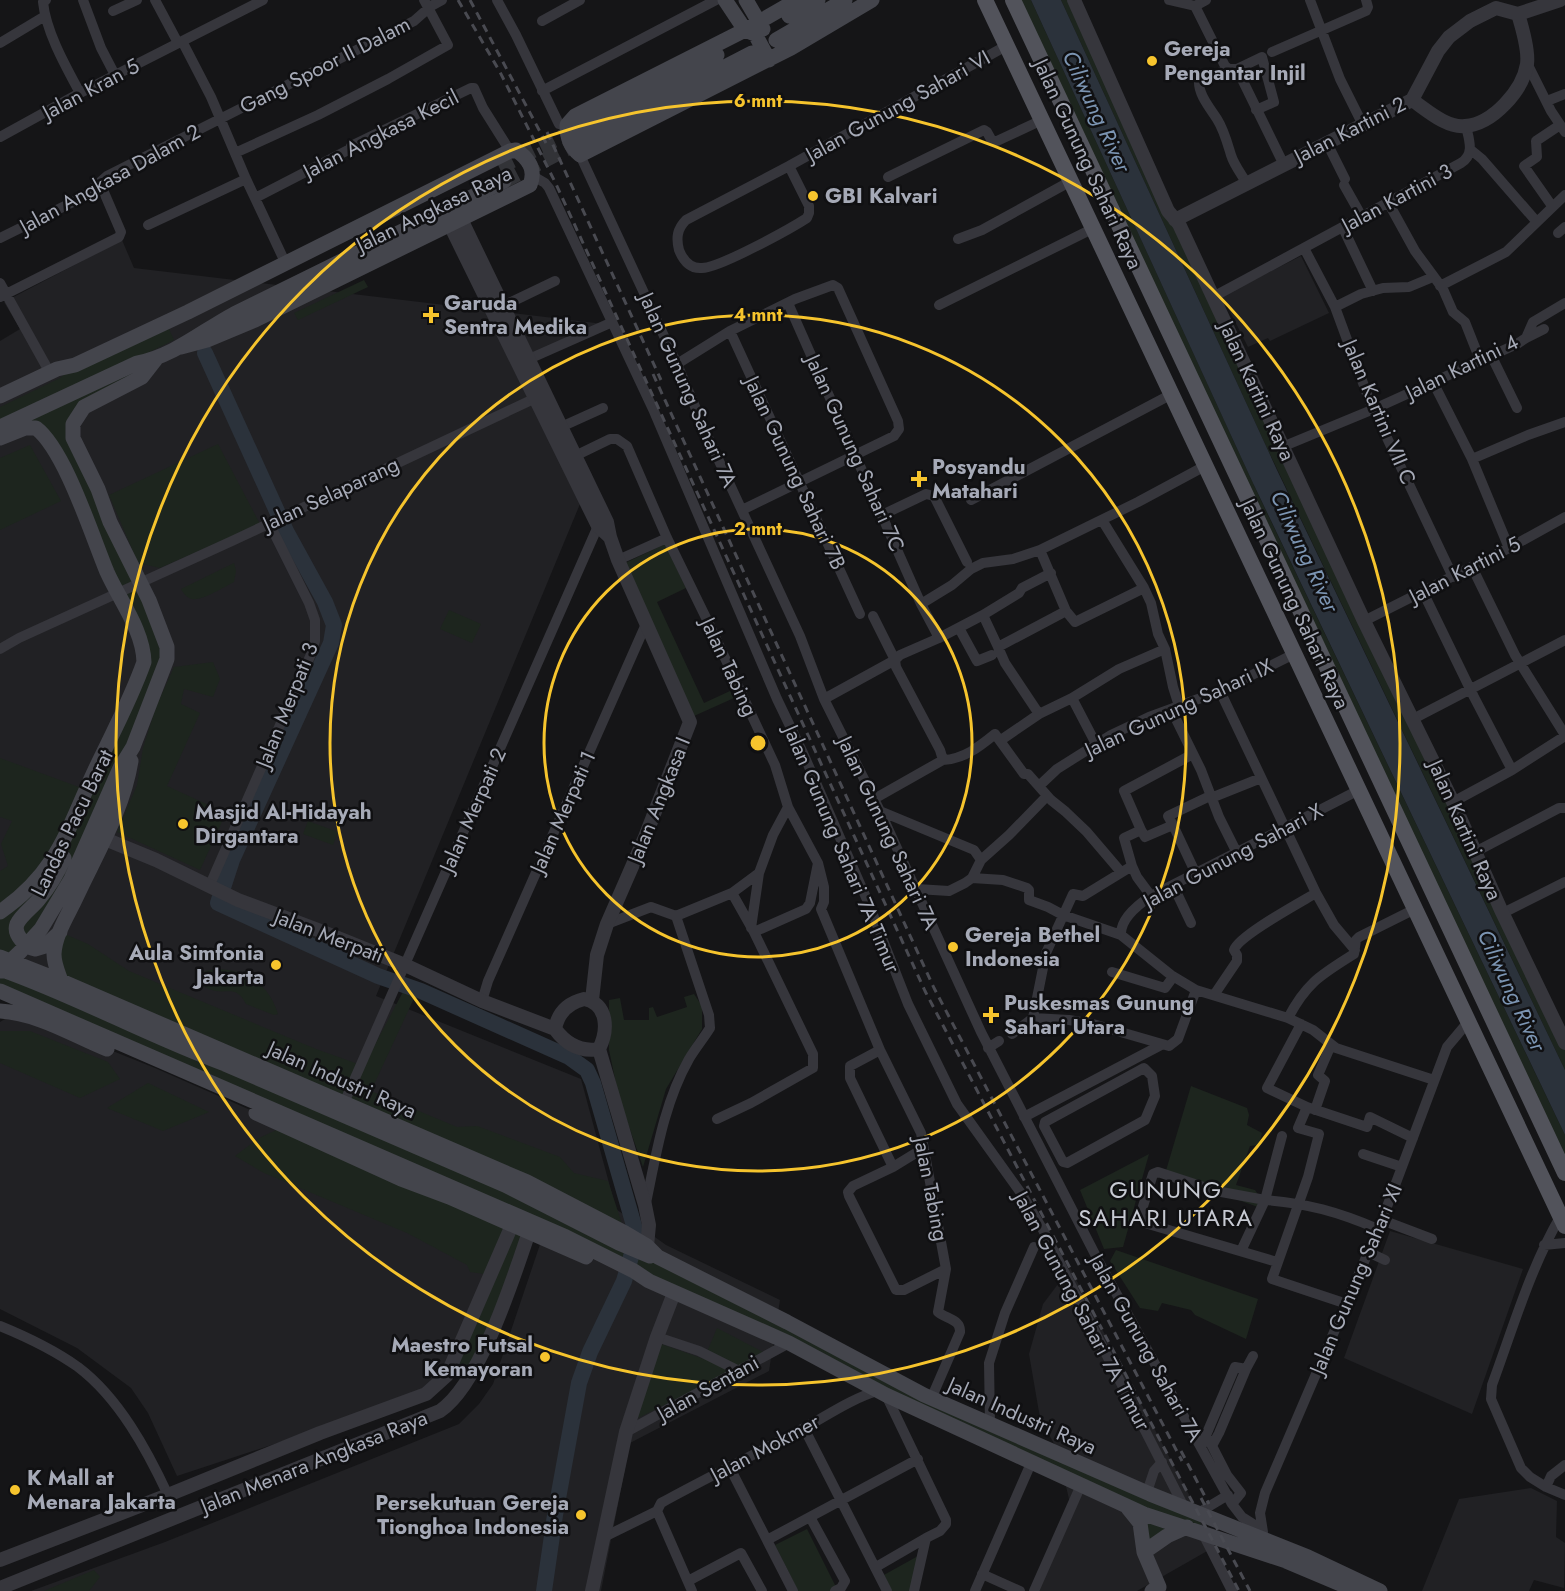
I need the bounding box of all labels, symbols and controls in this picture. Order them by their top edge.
street label: Gang Spoor II Dalam [234,9,416,121]
place label: Gereja Pengantar Injil [1164,34,1306,88]
street label: Jalan Gunung Sahari VI [798,43,996,171]
water label: Ciliwung River [1055,45,1140,179]
street label: Jalan Kran 5 [35,51,145,128]
street label: Jalan Gunung Sahari Raya [1025,51,1150,274]
marker: Gereja Pengantar Injil [1145,54,1159,68]
street label: Jalan Angkasa Kecil [295,82,464,188]
text: 6 mnt [734,88,782,114]
street label: Jalan Kartini 2 [1286,89,1411,172]
street label: Jalan Angkasa Dalam 2 [12,117,206,243]
street label: Jalan Kartini 3 [1334,156,1458,241]
street label: Jalan Angkasa Raya [349,158,517,261]
place label: GBI Kalvari [825,181,938,211]
marker: GBI Kalvari [806,189,820,203]
street label: Jalan Gunung Sahari 7A [630,285,745,492]
place label: Garuda Sentra Medika [444,288,587,342]
text: 4 mnt [734,302,783,328]
marker: Garuda Sentra Medika [422,306,440,324]
street label: Jalan Kartini Raya [1210,314,1302,466]
street label: Jalan Kartini 4 [1398,327,1523,409]
street label: Jalan Kartini VII C [1334,332,1423,489]
street label: Jalan Gunung Sahari 7C [797,347,912,556]
street label: Jalan Gunung Sahari 7B [736,369,853,575]
street label: Jalan Selaparang [255,449,404,540]
place label: Posyandu Matahari [932,452,1026,506]
marker: Posyandu Matahari [910,470,928,488]
water label: Ciliwung River [1263,485,1348,619]
street label: Jalan Gunung Sahari Raya [1232,491,1357,714]
text: 2 mnt [734,516,782,542]
street label: Jalan Kartini 5 [1401,529,1526,612]
street label: Jalan Tabing [692,610,765,721]
street label: Jalan Merpati 3 [247,638,326,775]
street label: Jalan Gunung Sahari IX [1077,651,1278,766]
street label: Jalan Gunung Sahari 7A Timur [775,718,908,978]
street label: Jalan Gunung Sahari 7A [829,729,946,935]
street label: Jalan Angkasa I [619,732,698,870]
centre of rings [748,733,768,753]
street label: Jalan Merpati 2 [431,743,514,880]
street label: Landas Pacu Barat [23,745,121,901]
street label: Jalan Merpati 1 [521,746,603,881]
street label: Jalan Kartini Raya [1419,752,1509,905]
street label: Jalan Gunung Sahari X [1135,796,1328,917]
place label: Masjid Al-Hidayah Dirgantara [195,797,372,851]
marker: Masjid Al-Hidayah Dirgantara [176,817,190,831]
street label: Jalan Merpati [267,900,388,971]
place label: Gereja Bethel Indonesia [965,920,1100,974]
water label: Ciliwung River [1470,924,1555,1058]
place label: Aula Simfonia Jakarta [128,938,264,992]
marker: Gereja Bethel Indonesia [946,940,960,954]
marker: Aula Simfonia Jakarta [269,958,283,972]
place label: Puskesmas Gunung Sahari Utara [1004,988,1194,1042]
marker: Puskesmas Gunung Sahari Utara [982,1006,1000,1024]
street label: Jalan Industri Raya [260,1033,421,1126]
street label: Jalan Tabing [906,1131,956,1244]
district label: GUNUNG SAHARI UTARA [1078,1172,1254,1235]
street label: Jalan Gunung Sahari XI [1301,1179,1410,1382]
street label: Jalan Gunung Sahari 7A Timur [1008,1187,1156,1435]
street label: Jalan Gunung Sahari 7A [1084,1250,1208,1446]
place label: Maestro Futsal Kemayoran [391,1330,533,1384]
street label: Jalan Sentani [649,1348,764,1430]
marker: Maestro Futsal Kemayoran [538,1350,552,1364]
street label: Jalan Industri Raya [940,1369,1101,1462]
street label: Jalan Menara Angkasa Raya [193,1403,432,1522]
street label: Jalan Mokmer [703,1406,826,1491]
place label: K Mall at Menara Jakarta [27,1463,176,1517]
marker: K Mall at Menara Jakarta [8,1483,22,1497]
place label: Persekutuan Gereja Tionghoa Indonesia [375,1488,569,1542]
marker: Persekutuan Gereja Tionghoa Indonesia [574,1508,588,1522]

